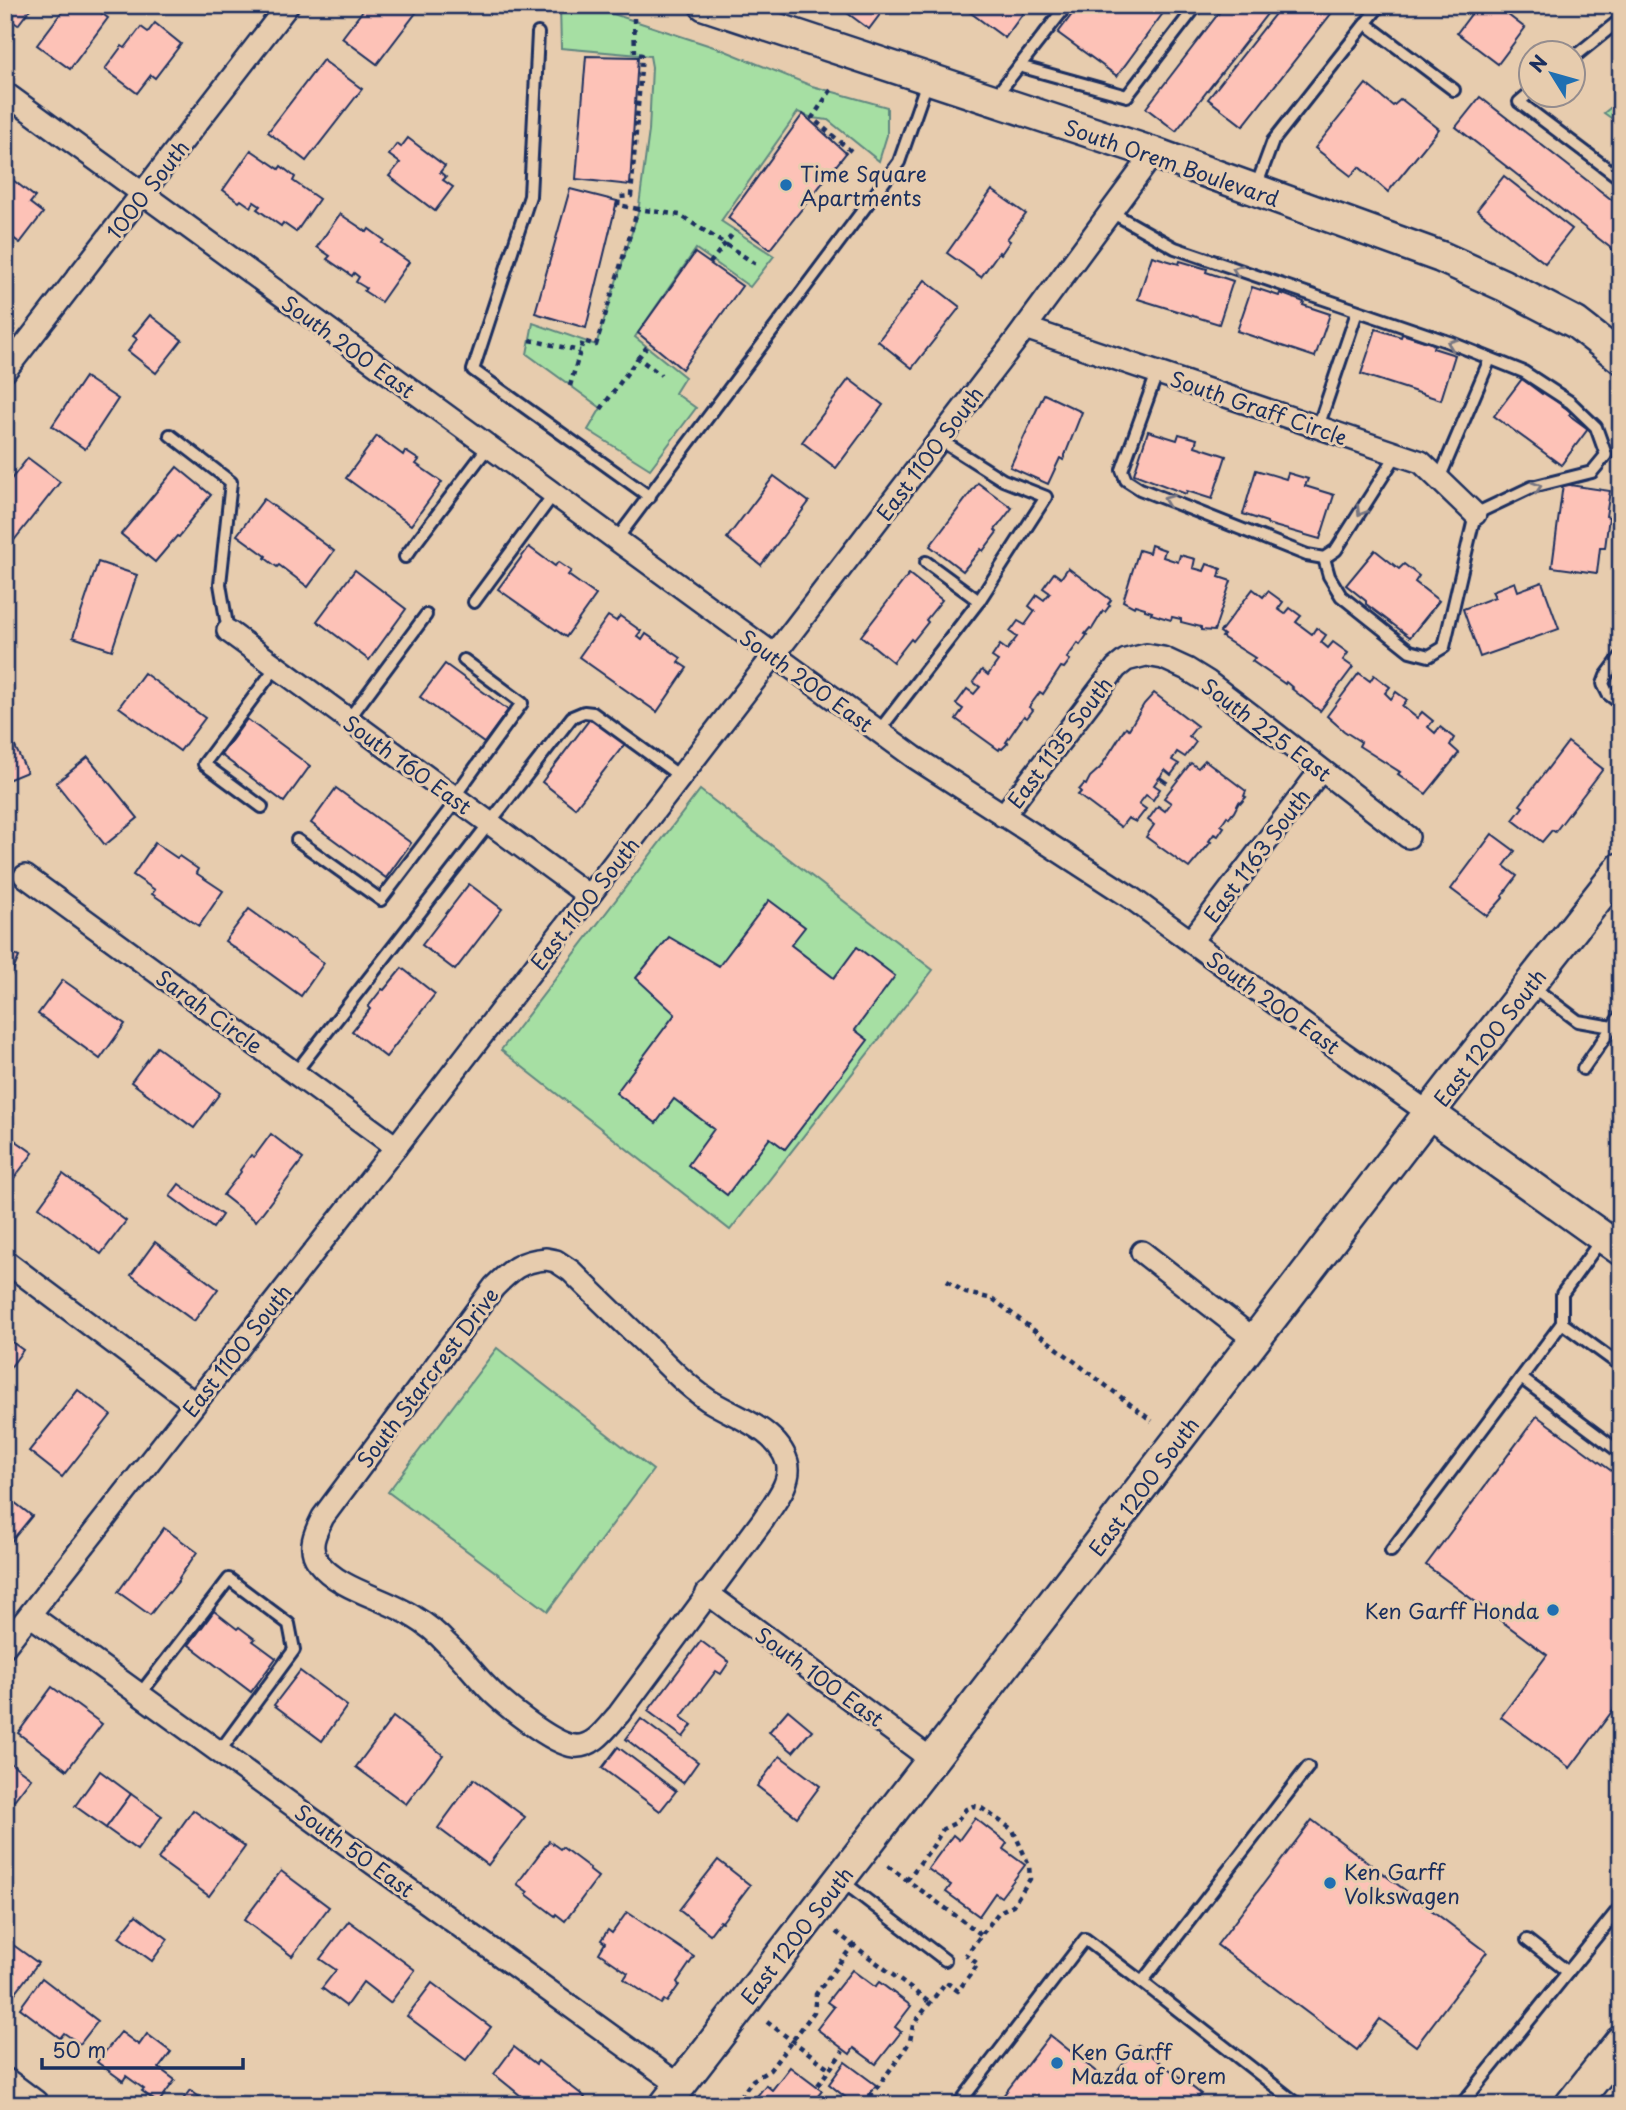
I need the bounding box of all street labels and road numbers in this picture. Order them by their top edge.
street label: South Orem Boulevard [1060,110,1284,214]
street label: 1000 South [98,132,196,246]
street label: South 200 East [276,287,422,405]
street label: South Graff Circle [1166,362,1352,452]
street label: East 1100 South [868,379,990,527]
street label: South 200 East [734,621,880,739]
street label: East 1135 South [999,669,1119,815]
street label: South 225 East [1195,669,1339,789]
street label: South 160 East [337,706,479,822]
street label: East 1163 South [1195,781,1317,929]
street label: East 1100 South [522,830,646,976]
street label: South 200 East [1201,943,1347,1061]
street label: Sarah Circle [150,961,270,1061]
street label: East 1200 South [1425,961,1553,1113]
street label: East 1100 South [174,1277,298,1423]
street label: South Starcrest Drive [348,1280,506,1474]
street label: East 1200 South [1080,1410,1206,1562]
street label: South 100 East [749,1618,891,1734]
street label: South 50 East [289,1796,421,1904]
street label: East 1200 South [732,1859,860,2011]

